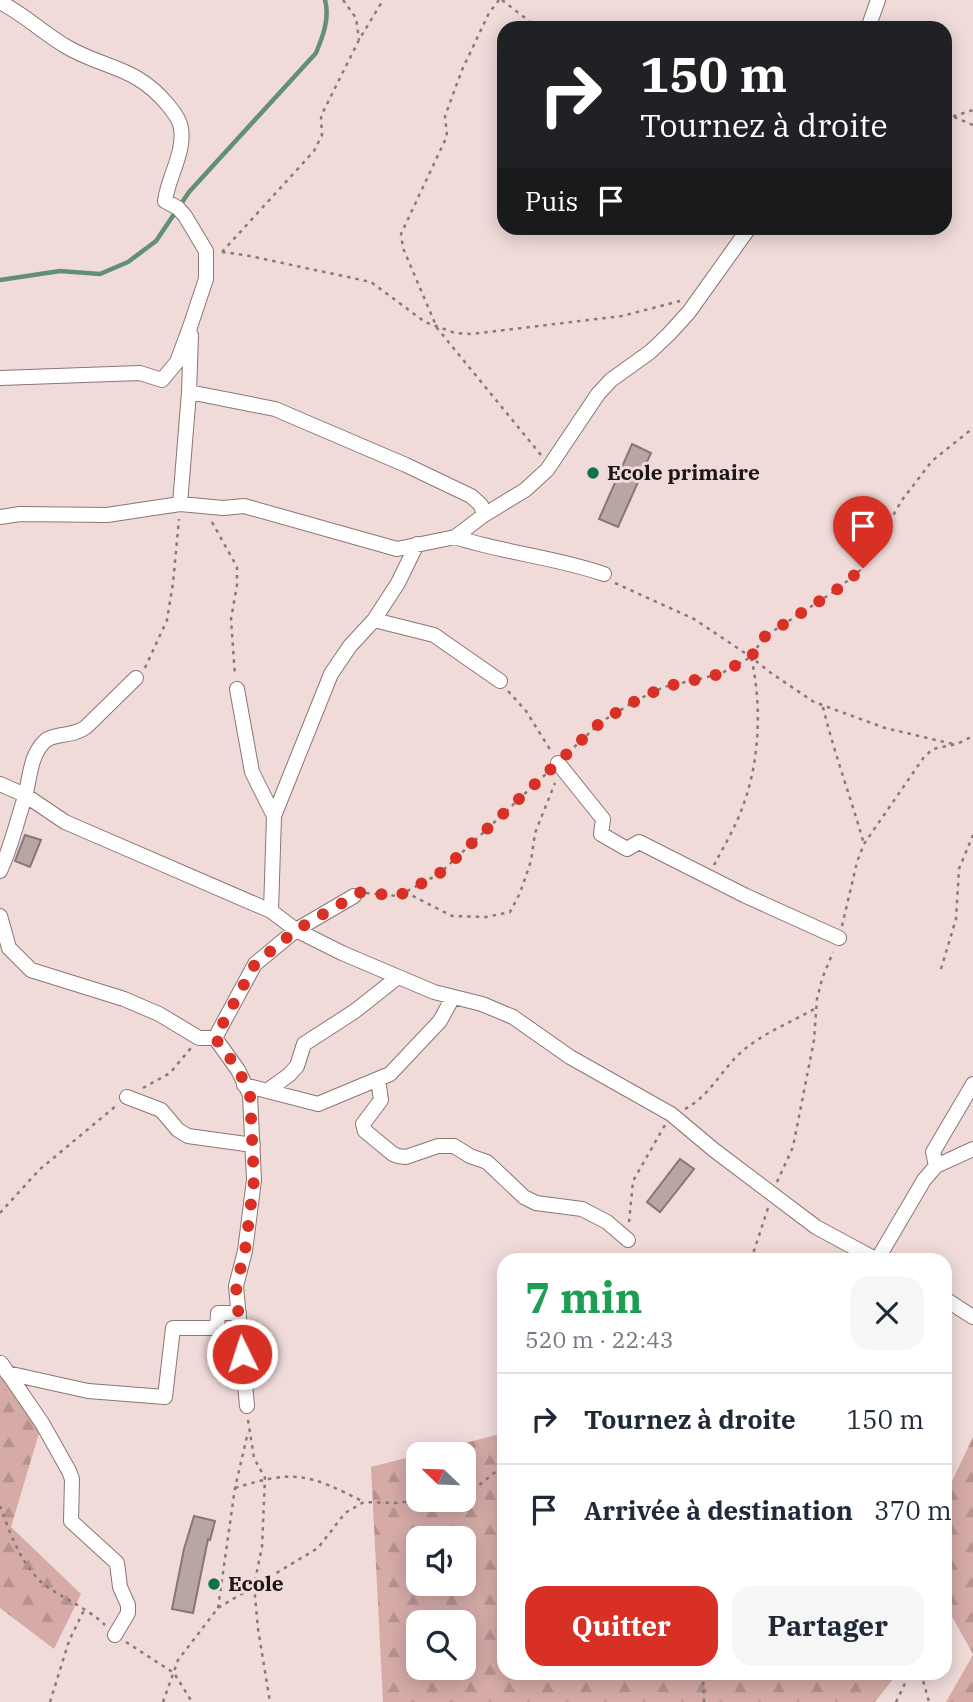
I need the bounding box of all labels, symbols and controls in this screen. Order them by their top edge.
text: 150 m [640,42,787,105]
icon: right [525,49,616,140]
text: Tournez à droite [640,104,888,146]
icon: arrive [592,182,630,220]
text: Puis [525,184,578,218]
place label: Ecole primaire [607,458,760,486]
marker: Ecole primaire [585,465,601,481]
pin [833,496,893,568]
icon: arrive [844,507,882,545]
text: 7 min [525,1270,643,1325]
button: close [850,1276,924,1350]
position arrow [205,1317,279,1391]
text: 520 m · 22:43 [525,1324,674,1354]
icon: right [525,1400,563,1438]
text: Tournez à droite [584,1402,796,1436]
text: 150 m [846,1402,924,1436]
north arrow [406,1442,476,1512]
map controls [406,1442,476,1680]
icon: arrive [525,1491,563,1529]
text: Arrivée à destination [584,1493,853,1527]
text: 370 m [874,1493,952,1527]
button: sound [406,1526,476,1596]
place label: Ecole [228,1569,284,1597]
marker: Ecole [206,1576,222,1592]
button: Quitter [525,1586,718,1666]
button: Partager [732,1586,924,1666]
button: search [406,1610,476,1680]

